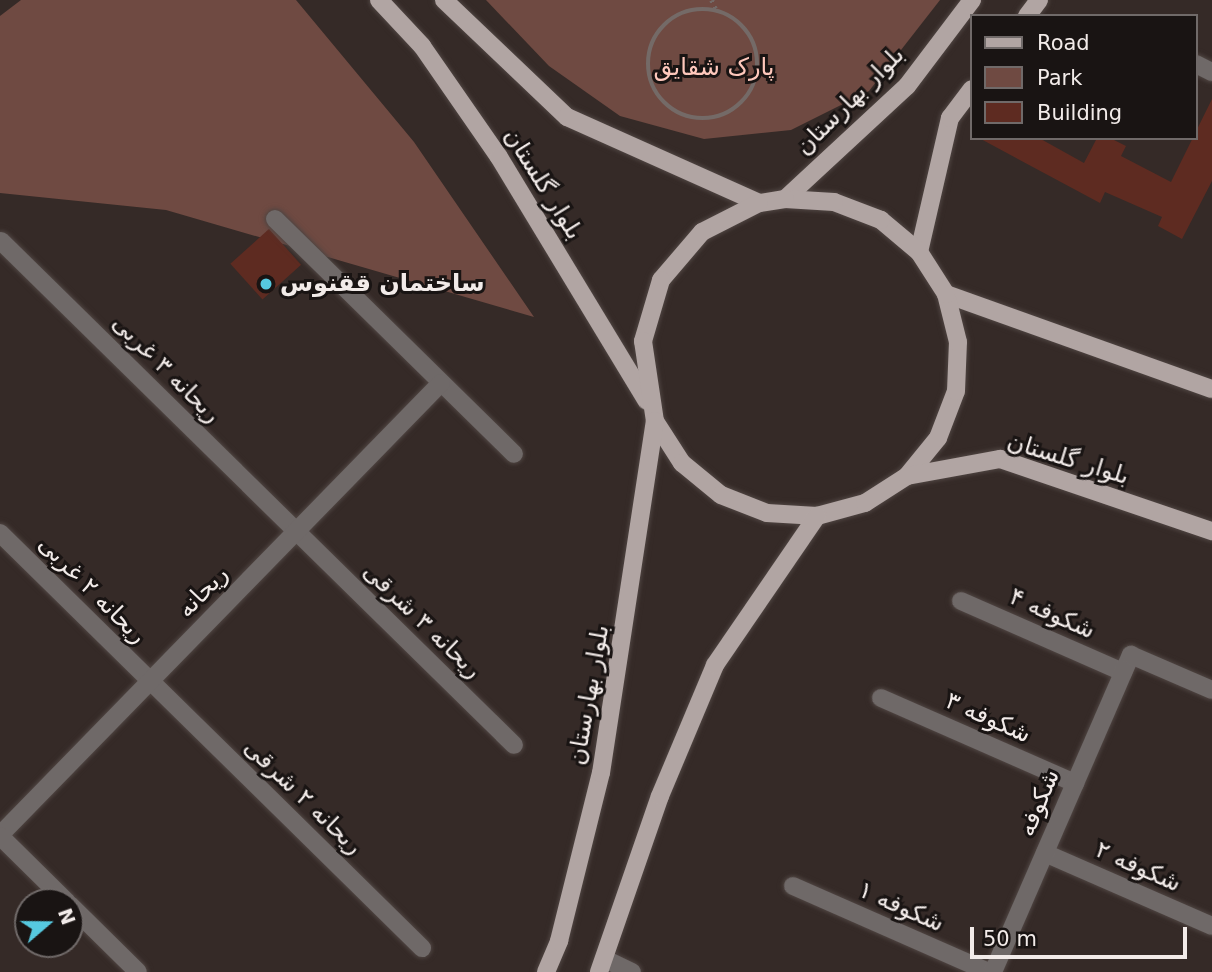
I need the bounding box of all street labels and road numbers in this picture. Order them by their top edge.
street label: بلوار بهارستان [790,41,910,161]
street label: بلوار گلستان [497,123,589,245]
street label: ریحانه ۳ غربی [106,309,226,429]
street label: بلوار گلستان [1004,427,1132,491]
street label: ریحانه ۲ غربی [32,530,152,650]
street label: ریحانه ۳ شرقی [357,557,487,685]
street label: ریحانه [172,560,234,624]
street label: شکوفه ۴ [1005,582,1099,646]
street label: بلوار بهارستان [563,623,615,767]
street label: شکوفه ۳ [941,686,1035,750]
street label: ریحانه ۲ شرقی [238,733,368,861]
street label: شکوفه [1012,765,1066,841]
street label: شکوفه ۲ [1091,835,1185,899]
street label: شکوفه ۱ [854,875,948,939]

